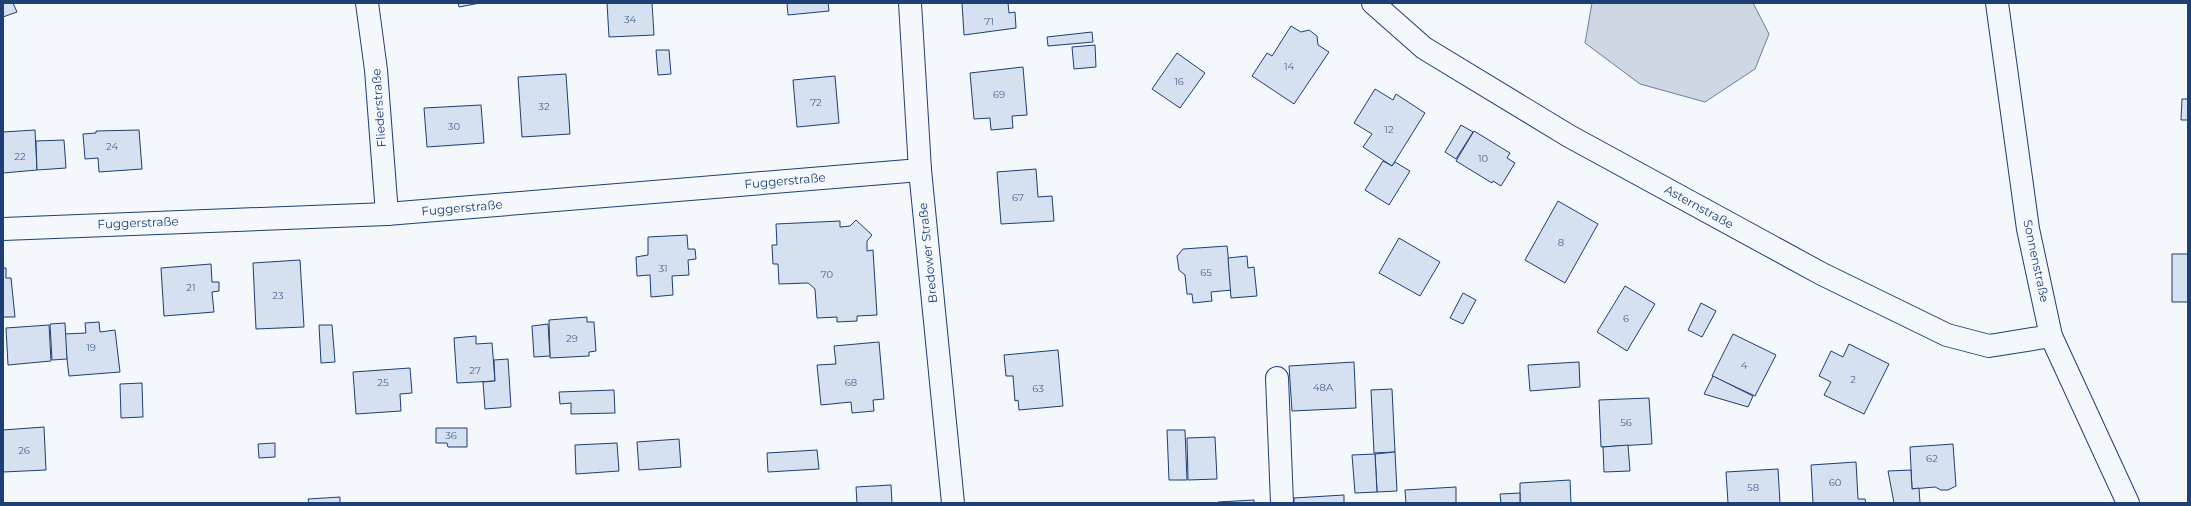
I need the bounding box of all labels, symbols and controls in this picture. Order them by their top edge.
house number: 34 [624,13,637,26]
house number: 71 [984,15,994,28]
house number: 14 [1284,60,1294,73]
street label: Fliederstraße [368,68,389,148]
house number: 16 [1174,75,1184,88]
house number: 69 [993,88,1005,101]
house number: 72 [810,96,822,109]
house number: 32 [538,100,550,113]
house number: 30 [448,120,461,133]
house number: 12 [1384,123,1394,136]
house number: 24 [106,140,118,153]
house number: 22 [14,150,26,163]
house number: 10 [1478,152,1488,165]
street label: Fuggerstraße [744,169,826,192]
street label: Asternstraße [1662,181,1736,232]
house number: 67 [1012,191,1024,204]
street label: Fuggerstraße [421,196,503,219]
street label: Bredower Straße [915,202,940,304]
street label: Fuggerstraße [97,214,179,231]
street label: Sonnenstraße [2020,218,2053,303]
house number: 8 [1558,236,1564,249]
house number: 31 [658,262,668,275]
house number: 65 [1200,266,1212,279]
house number: 70 [821,268,834,281]
house number: 21 [186,281,196,294]
house number: 23 [272,289,284,302]
house number: 6 [1623,312,1629,325]
house number: 29 [566,332,578,345]
house number: 19 [86,341,96,354]
house number: 4 [1741,359,1748,372]
house number: 27 [469,364,481,377]
house number: 2 [1850,373,1856,386]
house number: 25 [377,376,389,389]
house number: 68 [845,376,857,389]
house number: 48A [1313,381,1334,394]
house number: 63 [1032,382,1044,395]
house number: 56 [1620,416,1632,429]
house number: 36 [445,429,457,442]
house number: 26 [18,444,30,457]
house number: 62 [1926,452,1938,465]
house number: 60 [1829,476,1842,489]
house number: 58 [1747,481,1759,494]

